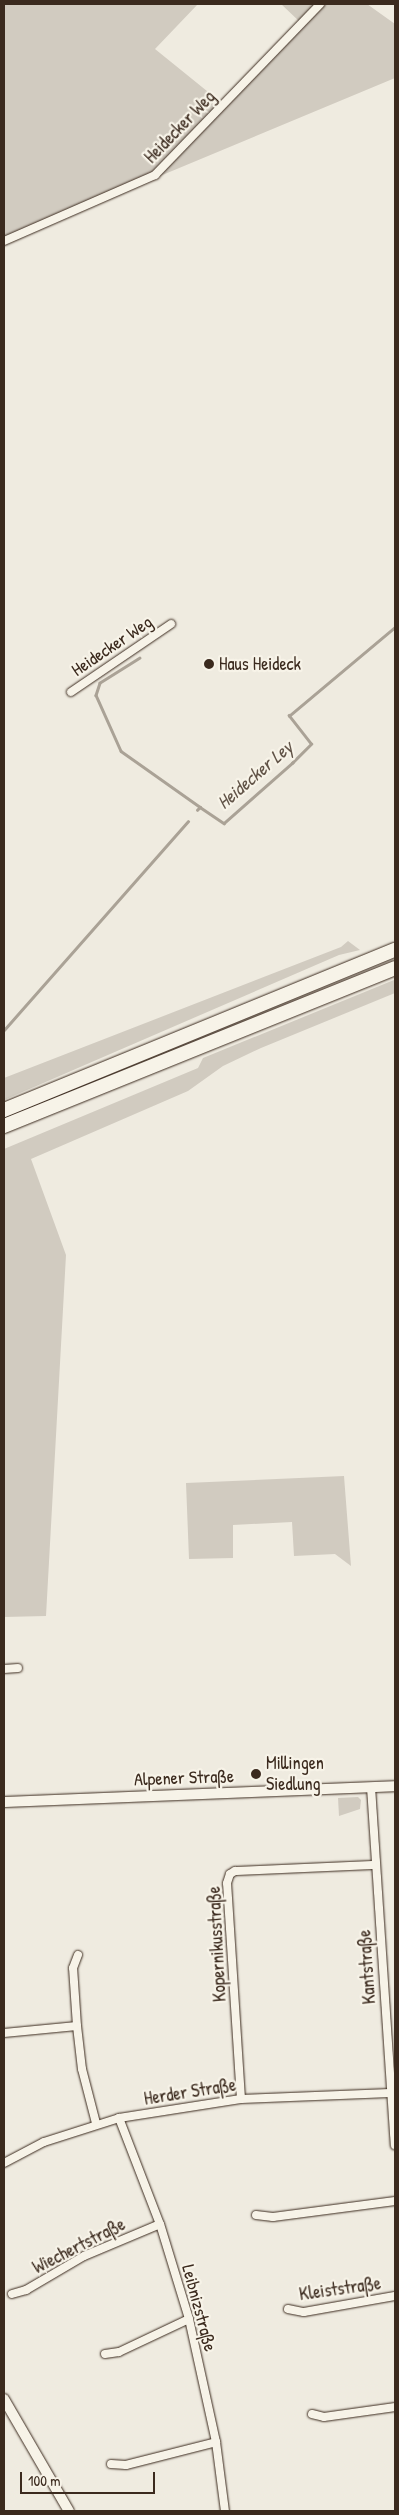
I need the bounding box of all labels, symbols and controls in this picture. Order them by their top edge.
street label: Heidecker Weg [140,86,220,168]
street label: Heidecker Weg [68,611,156,681]
place label: Haus Heideck [219,653,301,675]
marker: Haus Heideck [203,658,215,670]
water label: Heidecker Ley [212,736,298,814]
place label: Millingen Siedlung [266,1753,324,1796]
street label: Alpener Straße [134,1765,234,1791]
marker: Millingen Siedlung [250,1768,262,1780]
street label: Kopernikusstraße [203,1886,231,2002]
street label: Kantstraße [354,1929,380,2005]
street label: Herder Straße [142,2074,238,2110]
street label: Wiechertstraße [29,2213,129,2279]
street label: Leibnizstraße [177,2262,221,2354]
street label: Kleiststraße [298,2273,382,2305]
scale bar [22,2462,158,2494]
text: 100 m [28,2470,61,2491]

